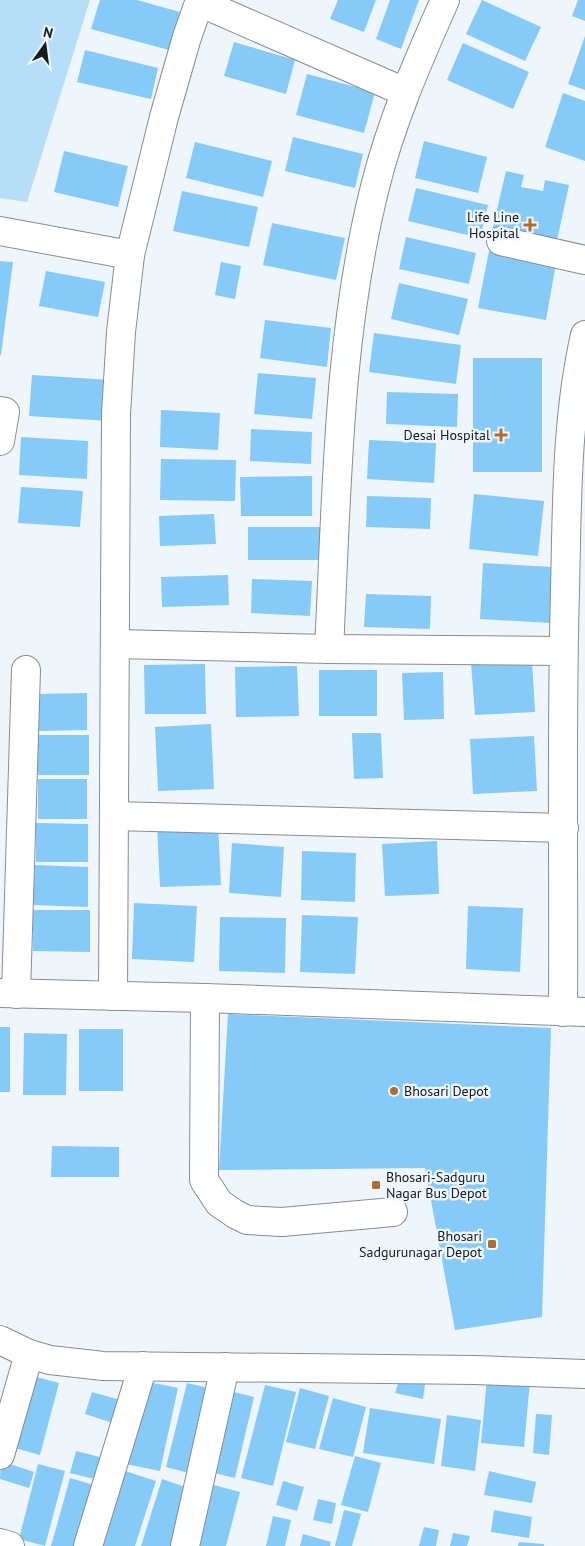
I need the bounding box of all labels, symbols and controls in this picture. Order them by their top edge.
north arrow [20,20,70,70]
text: N [42,23,55,42]
place label: Life Line Hospital [467,208,519,242]
marker: Life Line Hospital [523,218,537,232]
place label: Desai Hospital [403,426,490,444]
marker: Desai Hospital [494,428,508,442]
place label: Bhosari Depot [404,1082,489,1100]
marker: Bhosari Depot [388,1085,400,1097]
place label: Bhosari-Sadguru Nagar Bus Depot [386,1168,487,1202]
marker: Bhosari-Sadguru Nagar Bus Depot [370,1179,382,1191]
place label: Bhosari Sadgurunagar Depot [359,1227,482,1261]
marker: Bhosari Sadgurunagar Depot [486,1238,498,1250]

